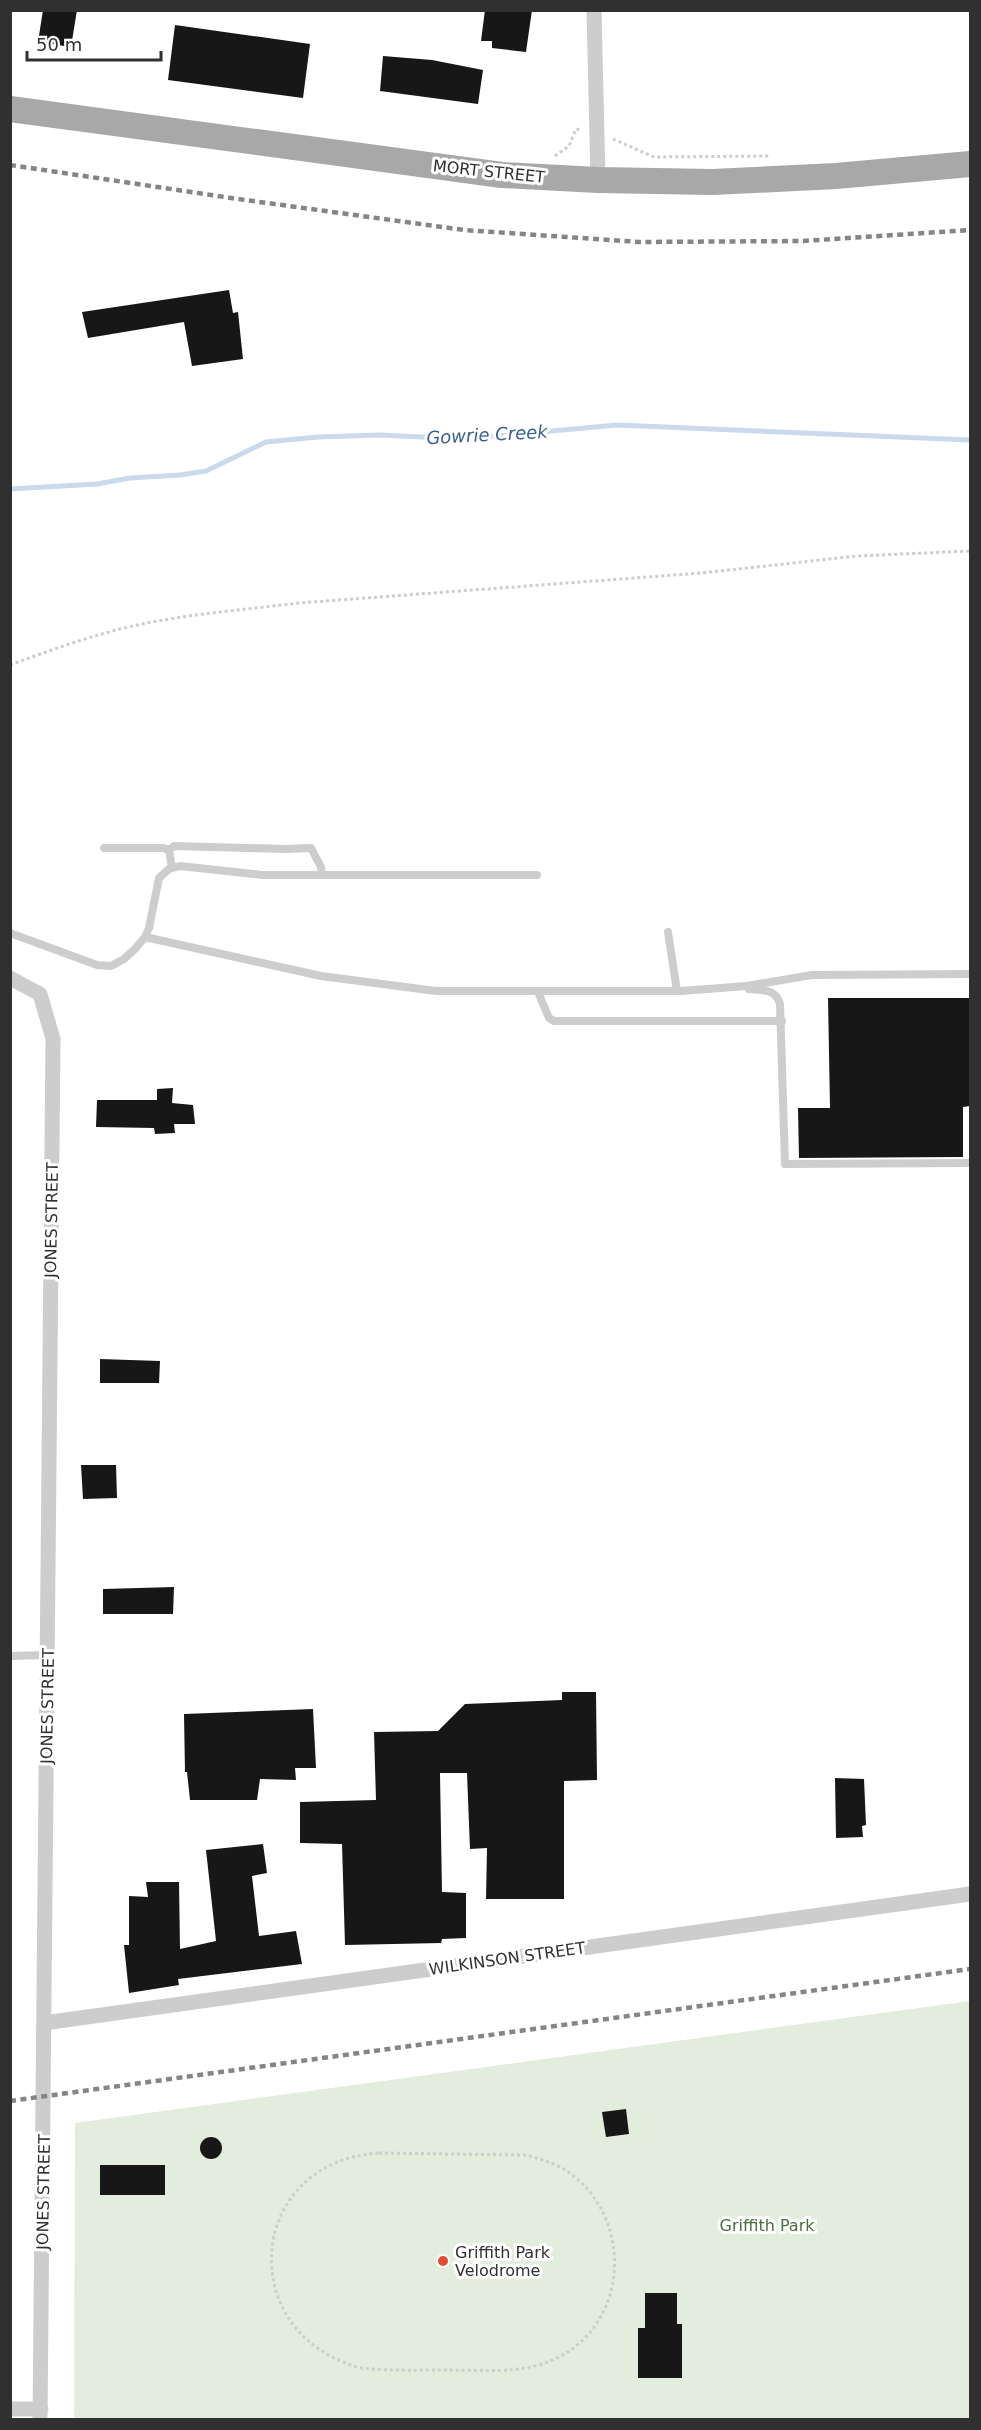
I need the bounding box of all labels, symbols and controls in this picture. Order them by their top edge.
scale bar [27,24,160,62]
text: 50 m [36,34,82,55]
street label: MORT STREET [432,156,546,187]
water label: Gowrie Creek [426,421,550,448]
street label: JONES STREET [41,1162,62,1279]
street label: JONES STREET [37,1648,58,1765]
street label: WILKINSON STREET [428,1938,587,1979]
street label: JONES STREET [33,2134,54,2251]
park label: Griffith Park [720,2216,815,2235]
place label: Griffith Park Velodrome [455,2243,551,2280]
marker: Griffith Park Velodrome [436,2254,450,2268]

